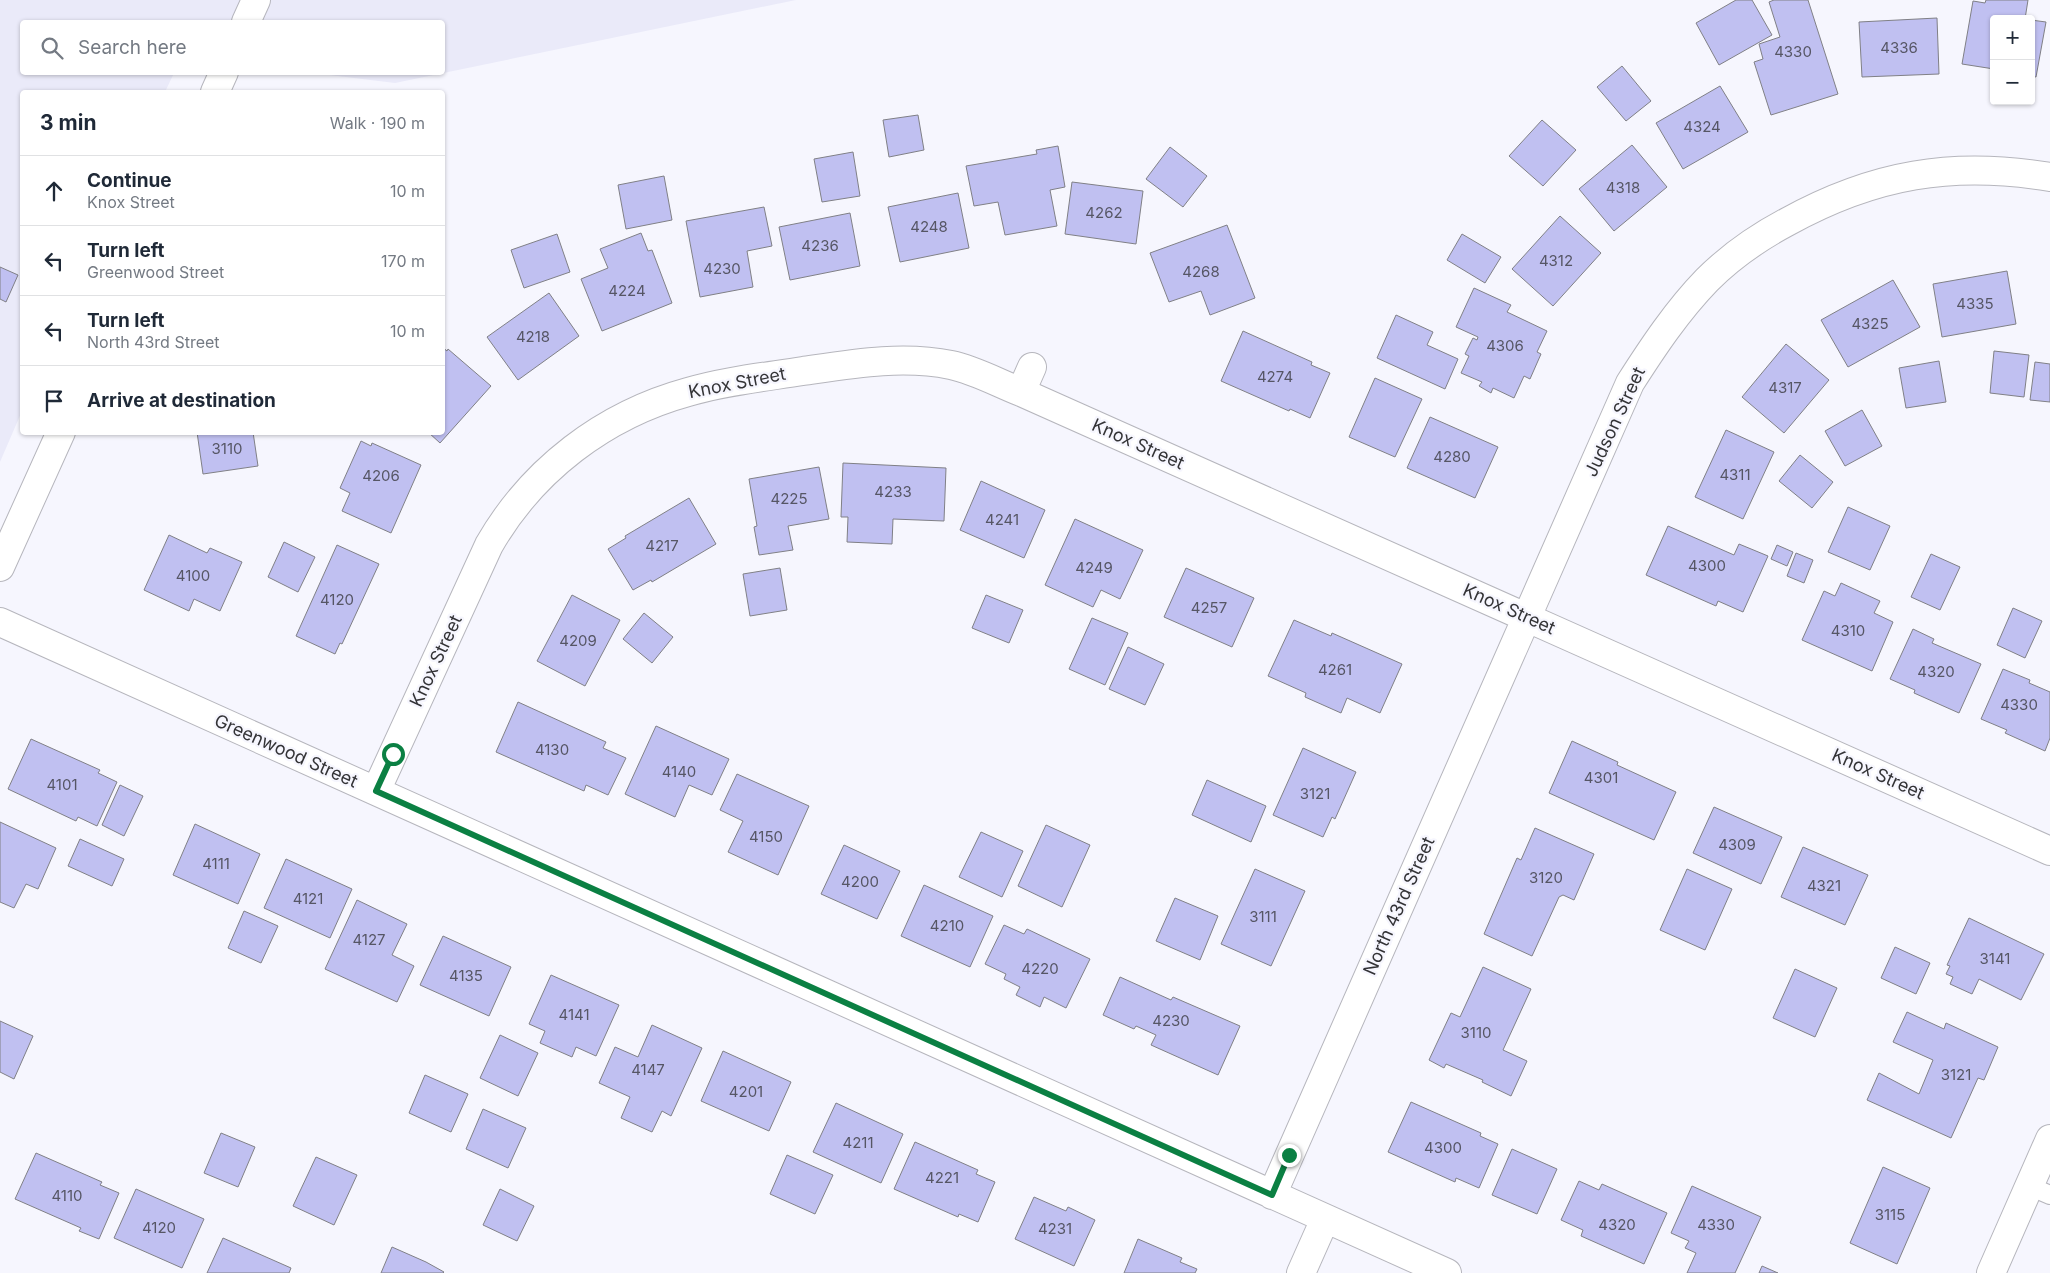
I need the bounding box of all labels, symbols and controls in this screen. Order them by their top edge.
map controls [1990,15,2035,105]
button: + [1990,15,2035,60]
search box [20,20,445,75]
icon: search [38,34,66,62]
text: Search here [78,36,187,59]
house number: 4336 [1880,38,1918,57]
house number: 4330 [1774,42,1812,61]
button: − [1990,60,2035,105]
text: 3 min [40,110,96,135]
text: Walk · 190 m [330,113,425,133]
house number: 4324 [1683,117,1721,136]
text: Continue [87,169,172,192]
icon: ahead [40,177,68,205]
house number: 4318 [1606,178,1640,197]
text: 10 m [390,181,425,201]
text: Knox Street [87,192,175,212]
house number: 4262 [1085,203,1123,222]
house number: 4248 [910,217,948,236]
house number: 4236 [801,236,839,255]
text: Turn left [87,239,165,262]
icon: left [40,247,68,275]
text: 170 m [381,251,425,271]
house number: 4312 [1539,251,1573,270]
house number: 4230 [703,259,741,278]
text: Greenwood Street [87,262,224,282]
house number: 4268 [1182,262,1220,281]
house number: 4224 [608,281,646,300]
house number: 4335 [1956,294,1994,313]
text: Turn left [87,309,165,332]
house number: 4325 [1851,314,1889,333]
icon: left [40,317,68,345]
text: 10 m [390,321,425,341]
house number: 4218 [516,327,550,346]
text: North 43rd Street [87,332,220,352]
house number: 4306 [1486,336,1524,355]
street label: Knox Street [686,363,788,402]
street label: Judson Street [1580,363,1649,480]
house number: 4274 [1257,367,1293,386]
house number: 4317 [1768,378,1802,397]
icon: arrive [40,387,68,415]
text: Arrive at destination [87,389,276,412]
street label: Knox Street [1089,414,1188,473]
house number: 3110 [212,439,242,458]
house number: 4280 [1433,447,1471,466]
house number: 4311 [1719,465,1751,484]
house number: 4206 [362,466,400,485]
house number: 4233 [874,482,912,501]
house number: 4225 [770,489,808,508]
house number: 4241 [985,510,1019,529]
house number: 4217 [645,536,679,555]
house number: 4300 [1688,556,1726,575]
house number: 4249 [1075,558,1113,577]
house number: 4100 [176,566,210,585]
street label: Knox Street [1460,579,1559,638]
house number: 4120 [320,590,354,609]
house number: 4257 [1191,598,1227,617]
street label: Knox Street [405,611,466,710]
house number: 4310 [1831,621,1865,640]
house number: 4209 [559,631,597,650]
house number: 4261 [1318,660,1352,679]
house number: 4320 [1917,662,1955,681]
house number: 4330 [2000,695,2038,714]
street label: Greenwood Street [211,710,361,792]
house number: 4130 [535,740,569,759]
route start [382,743,405,766]
street label: Knox Street [1829,744,1928,803]
house number: 4140 [662,762,696,781]
house number: 4301 [1584,768,1618,787]
house number: 4101 [46,775,78,794]
house number: 3121 [1300,784,1330,803]
house number: 4150 [749,827,783,846]
street label: North 43rd Street [1359,833,1439,978]
house number: 4309 [1718,835,1756,854]
house number: 4111 [202,854,230,873]
house number: 3120 [1529,868,1563,887]
house number: 4200 [841,872,879,891]
house number: 4321 [1807,876,1841,895]
house number: 4121 [293,889,323,908]
house number: 3111 [1249,907,1277,926]
house number: 4210 [930,916,964,935]
house number: 4127 [352,930,386,949]
house number: 3141 [1980,949,2010,968]
house number: 4220 [1021,959,1059,978]
house number: 4135 [449,966,483,985]
house number: 4141 [559,1005,590,1024]
house number: 4230 [1152,1011,1190,1030]
house number: 3110 [1461,1023,1491,1042]
house number: 4147 [631,1060,665,1079]
house number: 3121 [1941,1065,1971,1084]
house number: 4201 [729,1082,763,1101]
house number: 4211 [842,1133,874,1152]
house number: 4300 [1424,1138,1462,1157]
route end [1278,1144,1301,1167]
house number: 4221 [925,1168,959,1187]
house number: 4110 [51,1186,83,1205]
house number: 3115 [1875,1205,1905,1224]
house number: 4320 [1598,1215,1636,1234]
house number: 4330 [1697,1215,1735,1234]
house number: 4120 [142,1218,176,1237]
house number: 4231 [1038,1219,1072,1238]

